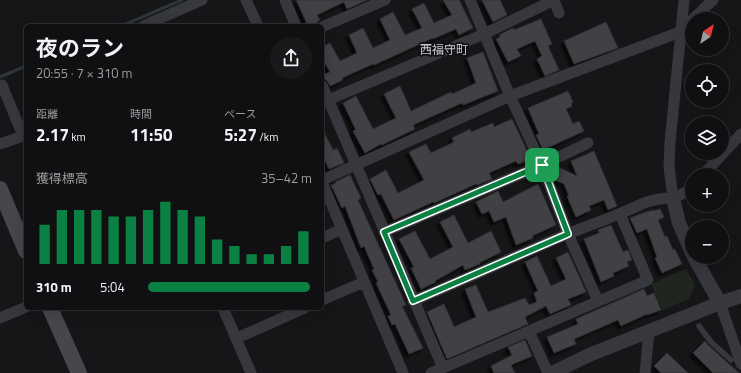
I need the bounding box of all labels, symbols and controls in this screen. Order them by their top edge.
north arrow [685,12,729,56]
map controls [685,12,729,264]
text: 夜のラン [36,31,124,65]
button: share [270,37,312,79]
district label: 西福守町 [420,40,468,59]
text: 20:55 · 7 × 310 m [36,63,132,83]
button: locate [685,64,729,108]
text: 距離 [36,106,58,122]
text: 時間 [130,106,152,122]
text: ペース [224,106,256,122]
button: layers [685,116,729,160]
text: 2.17 [36,122,69,148]
text: 11:50 [130,122,172,148]
text: 5:27 [224,122,257,148]
text: km [69,129,86,145]
text: /km [257,129,278,145]
pin [525,148,559,182]
icon: arrive [531,154,553,176]
text: 獲得標高 [36,168,88,188]
text: 35–42 m [261,168,312,188]
button: + [685,168,729,212]
button: − [685,220,729,264]
text: 310 m [36,277,72,297]
text: 5:04 [100,277,125,297]

